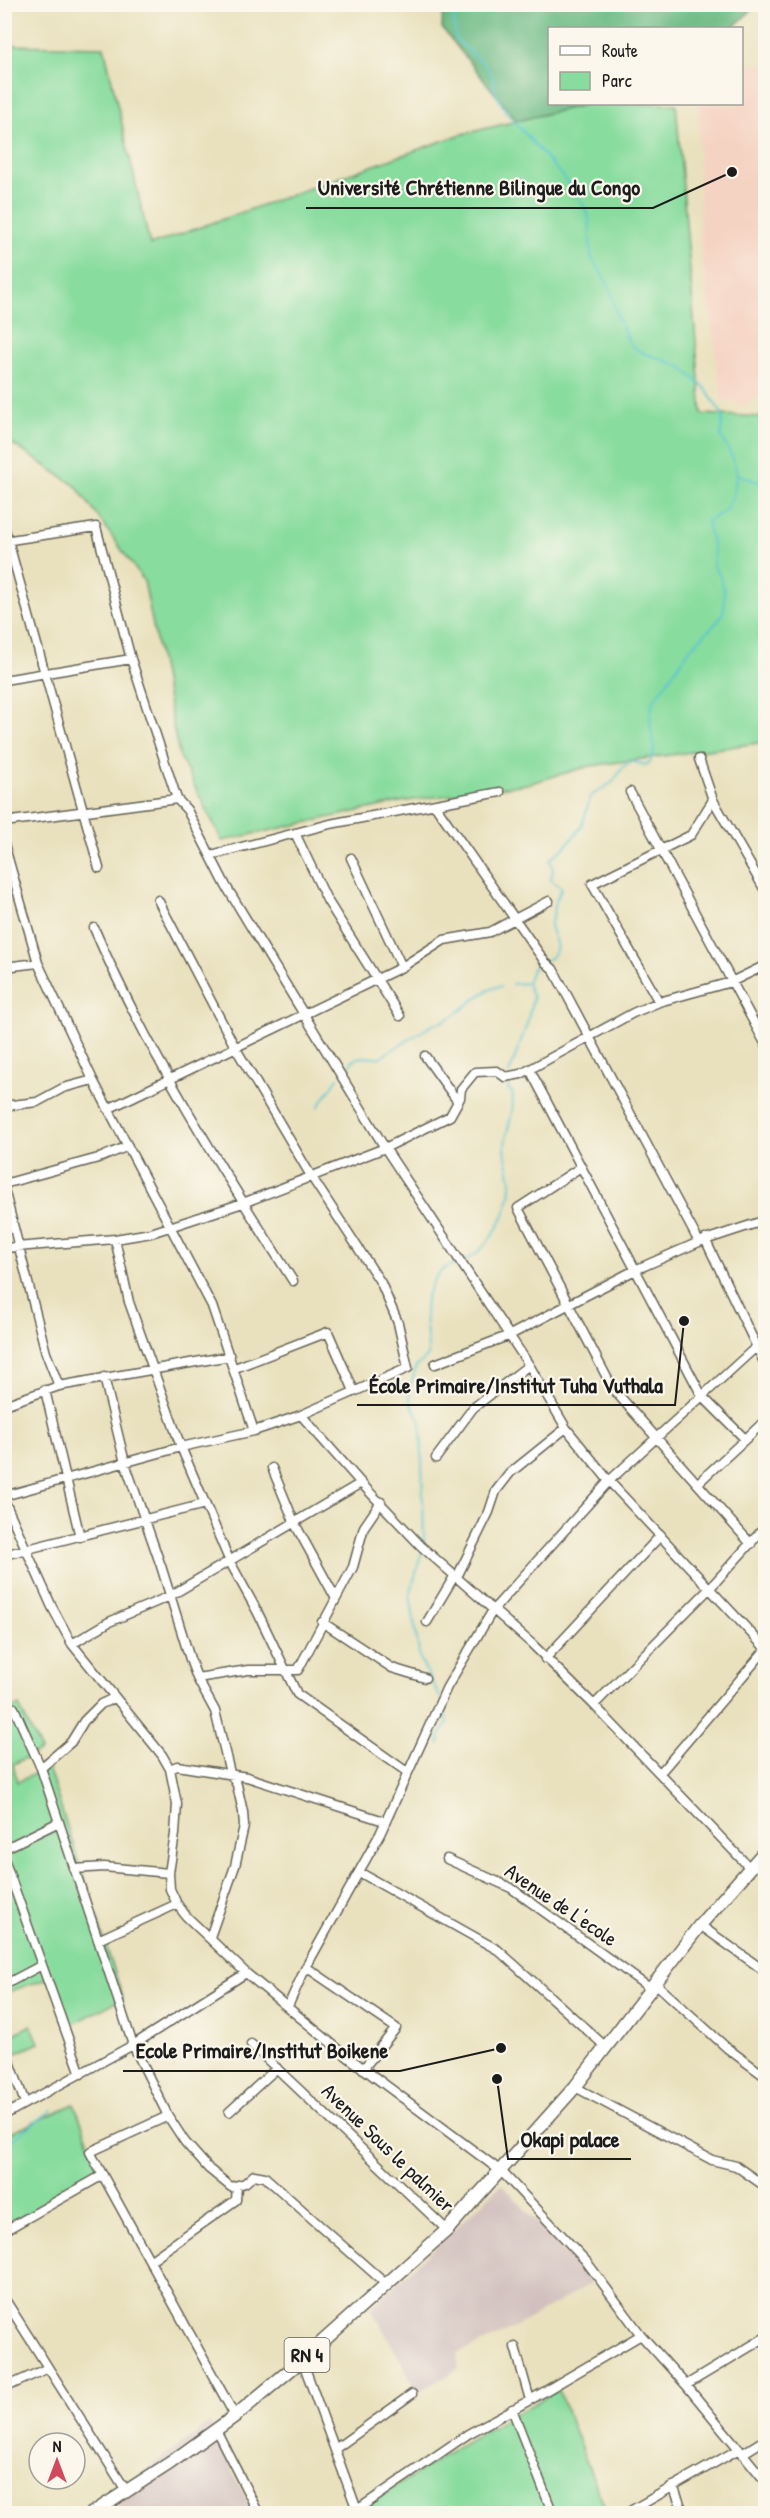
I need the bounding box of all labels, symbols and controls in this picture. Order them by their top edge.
legend [548,27,743,105]
text: Route [602,38,638,63]
text: Parc [602,68,632,93]
callout: Université Chrétienne Bilingue du Congo [306,168,653,208]
text: Université Chrétienne Bilingue du Congo [318,172,640,203]
callout: École Primaire/Institut Tuha Vuthala [357,1365,675,1405]
text: École Primaire/Institut Tuha Vuthala [369,1370,663,1400]
street label: Avenue de L'ecole [499,1856,623,1953]
callout: Ecole Primaire/Institut Boikene [123,2031,400,2071]
text: Ecole Primaire/Institut Boikene [136,2035,388,2065]
street label: Avenue Sous le palmier [316,2077,461,2219]
callout: Okapi palace [508,2119,631,2159]
text: Okapi palace [520,2124,620,2155]
road number: RN 4 [284,2338,330,2372]
north arrow [27,2431,87,2491]
text: N [53,2435,62,2457]

